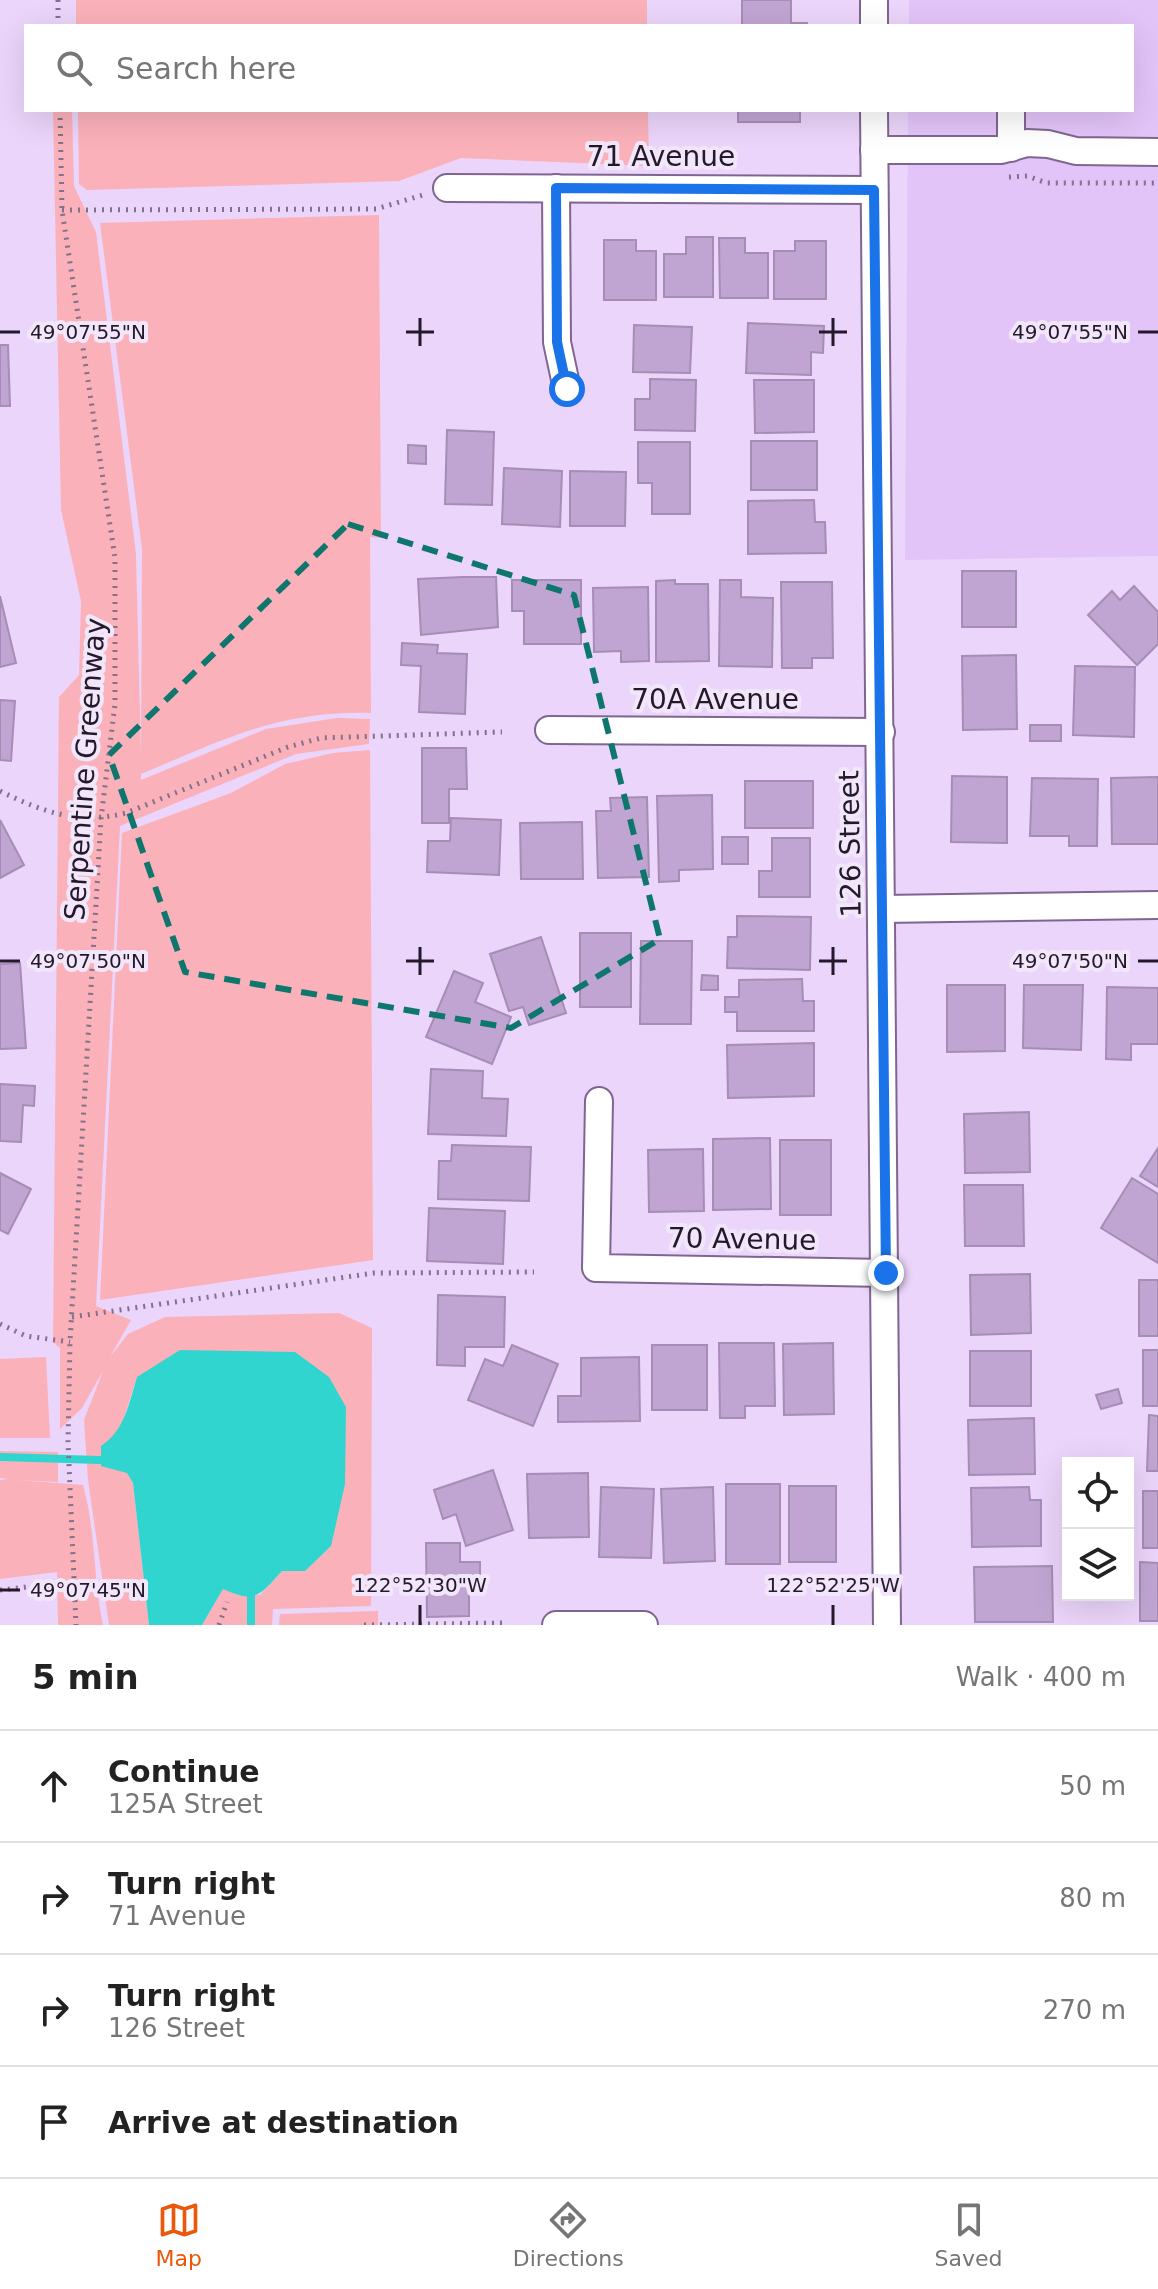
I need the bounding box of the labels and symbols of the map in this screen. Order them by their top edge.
street label: 71 Avenue [587,140,735,173]
text: 49°07'55"N [30,320,146,344]
text: 49°07'55"N [1012,320,1128,344]
route start [549,371,585,407]
street label: Serpentine Greenway [58,617,112,921]
street label: 70A Avenue [631,683,799,716]
street label: 126 Street [832,770,868,918]
text: 49°07'50"N [30,949,146,973]
text: 49°07'50"N [1012,949,1128,973]
street label: 70 Avenue [667,1221,817,1257]
route end [868,1255,904,1291]
text: 122°52'30"W [353,1573,487,1597]
text: 122°52'25"W [766,1573,900,1597]
text: 49°07'45"N [30,1578,146,1602]

